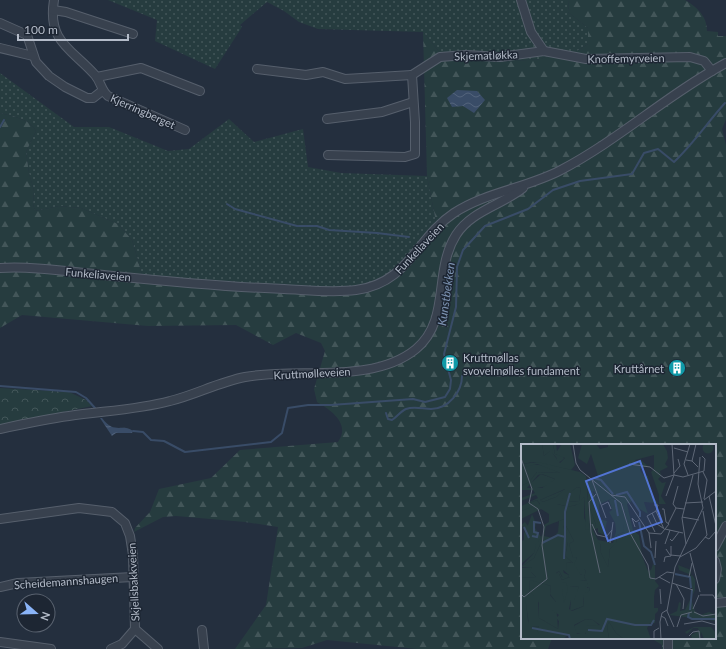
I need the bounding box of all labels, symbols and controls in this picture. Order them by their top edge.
scale bar [18,16,128,42]
text: 100 m [24,22,58,37]
street label: Skjematløkka [454,47,518,63]
street label: Knoffemyrveien [587,51,665,65]
street label: Kjerringberget [109,91,177,131]
street label: Funkeliaveien [392,220,446,276]
water label: Kunstbekken [434,261,458,327]
street label: Funkeliaveien [65,265,131,283]
place label: Kruttmøllas svovelmølles fundament [463,351,580,377]
building icon: Kruttmøllas svovelmølles fundament [440,353,460,373]
building icon: Kruttårnet [667,358,687,378]
place label: Kruttårnet [614,362,664,375]
street label: Kruttmølleveien [273,364,351,382]
inset map [521,444,716,639]
street label: Skjellsbakkveien [124,542,142,622]
street label: Scheidemannshaugen [13,571,119,591]
north arrow [16,593,56,633]
text: N [38,610,53,623]

